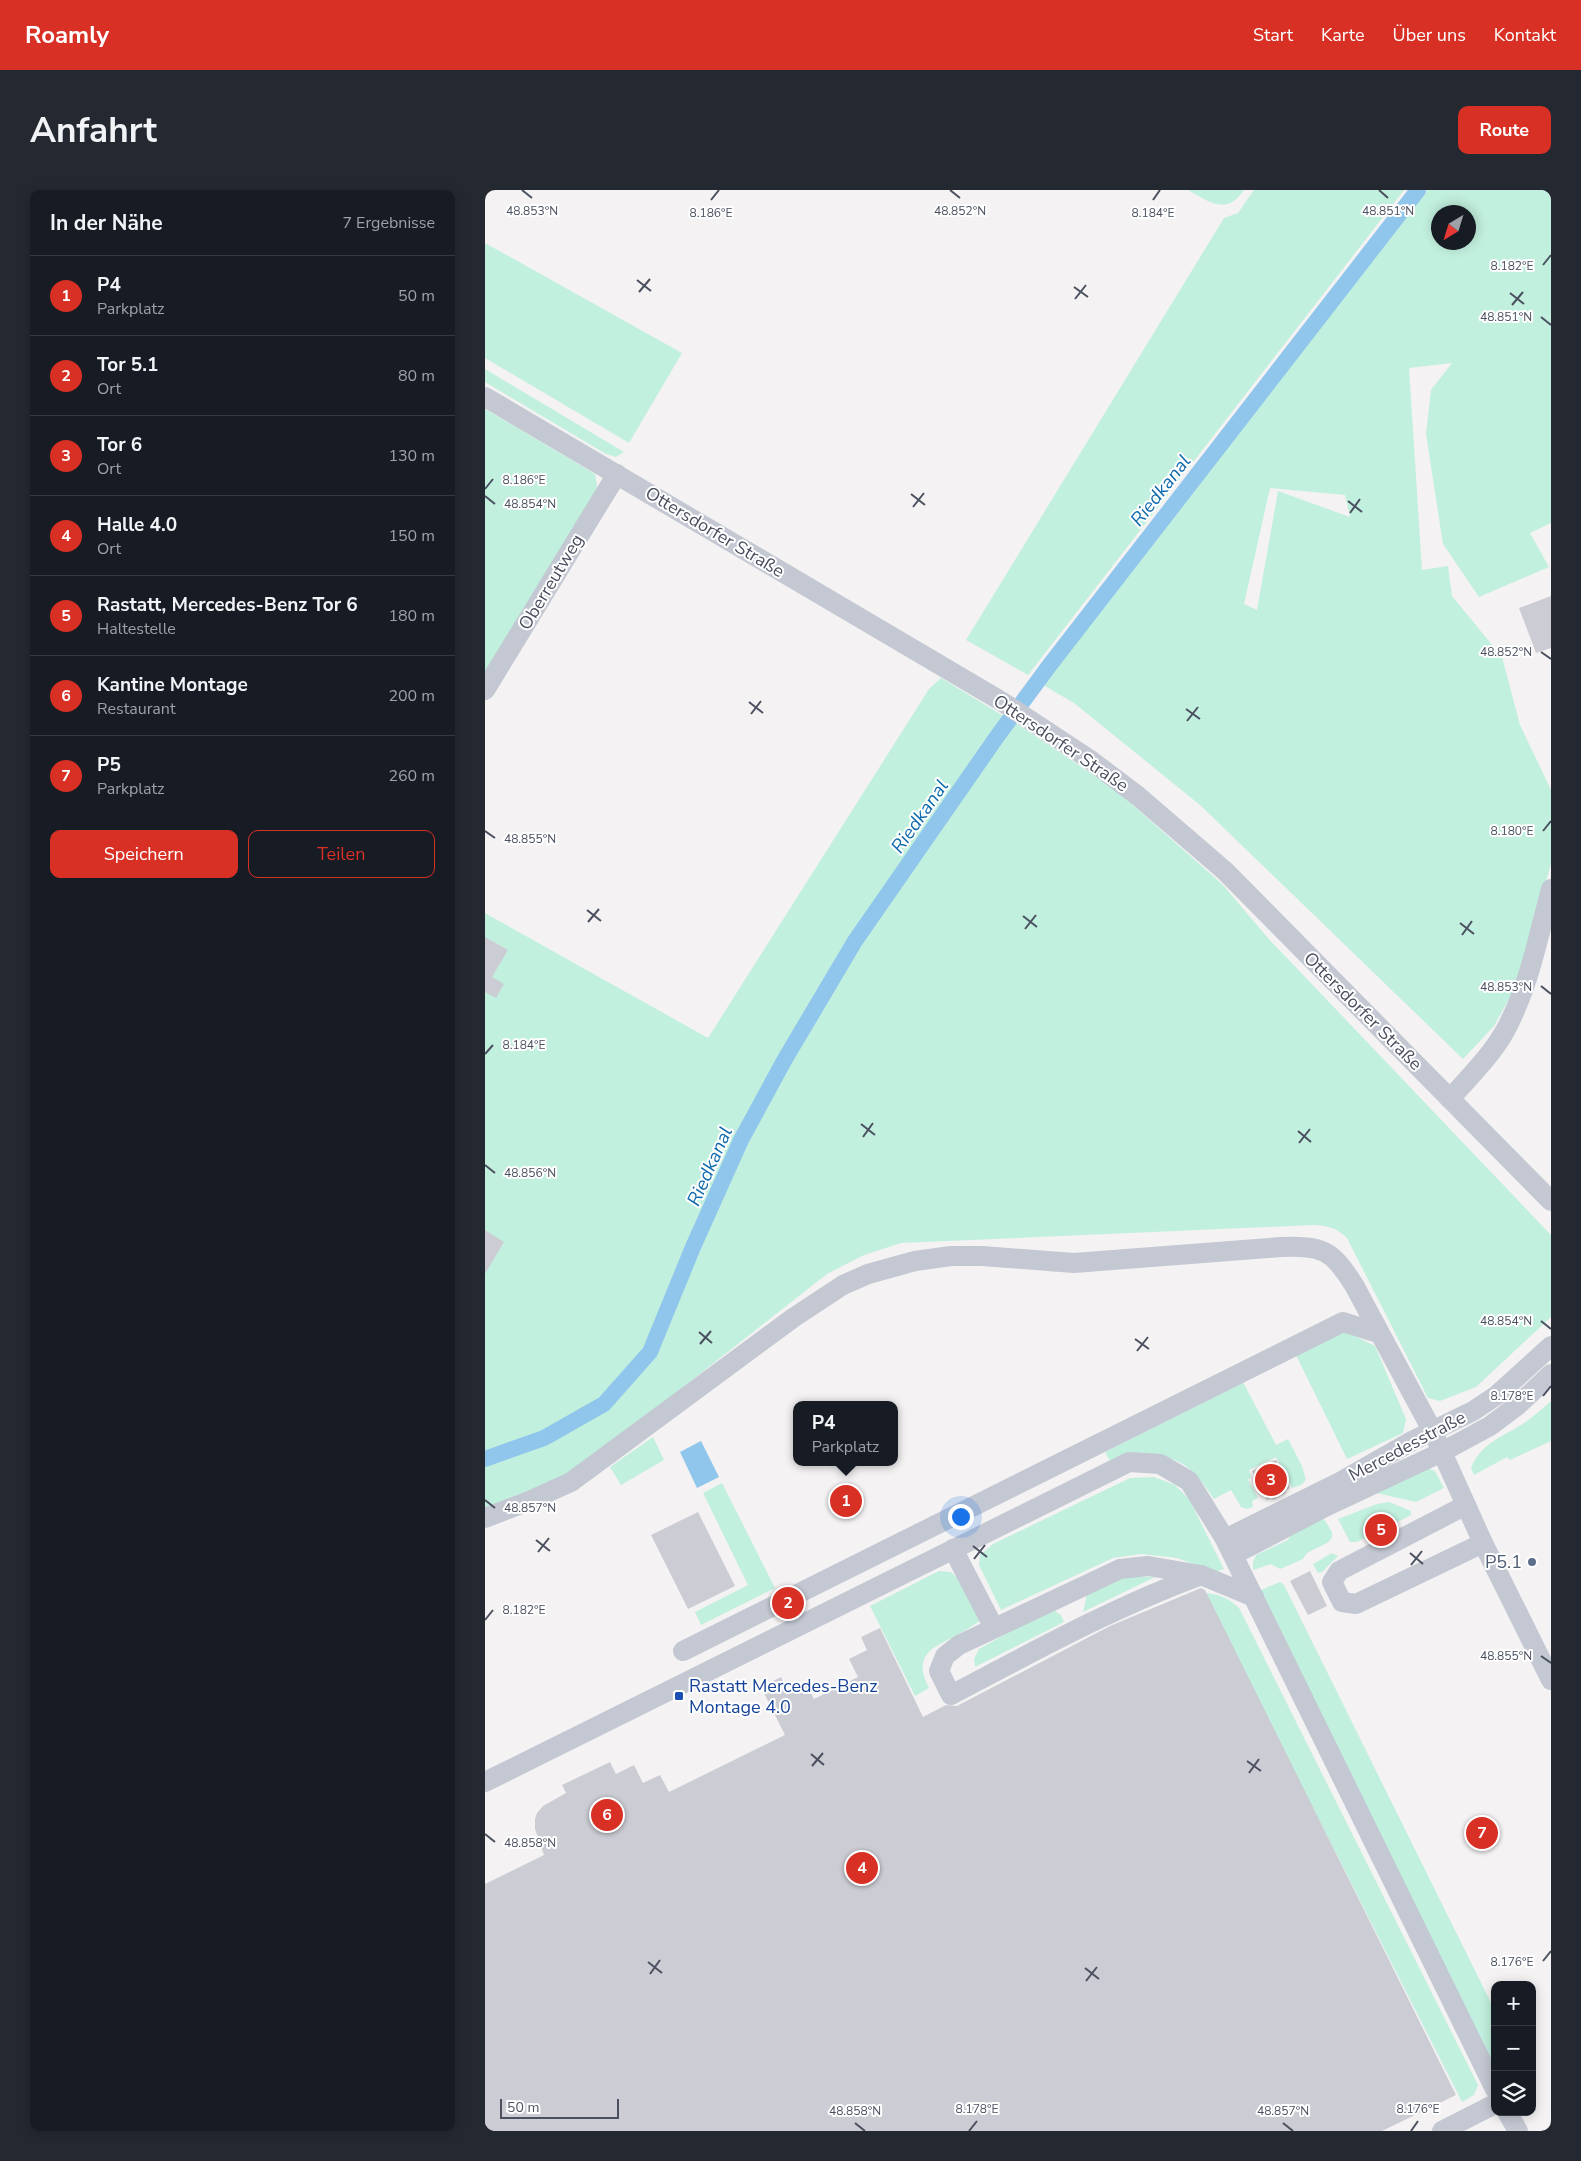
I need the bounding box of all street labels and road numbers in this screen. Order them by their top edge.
street label: Ottersdorfer Straße [641,481,789,583]
street label: Oberreutweg [513,530,589,634]
street label: Ottersdorfer Straße [989,689,1133,797]
street label: Ottersdorfer Straße [1299,947,1427,1075]
street label: Mercedesstraße [1344,1405,1470,1487]

